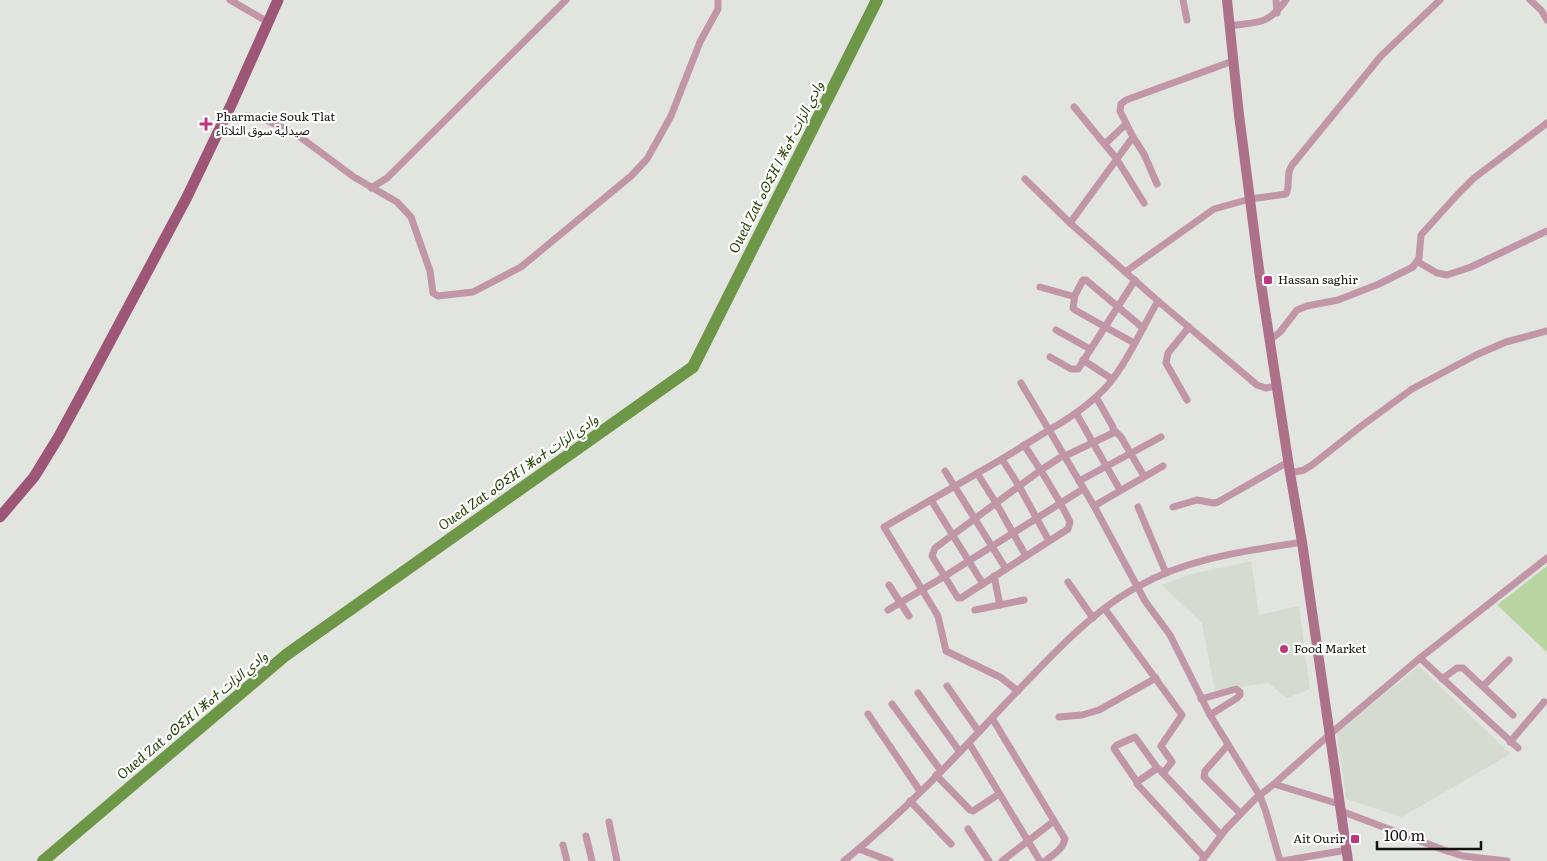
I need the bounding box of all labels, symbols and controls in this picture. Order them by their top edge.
water label: Oued Zat ⴰⵙⵉⴼ ⵏ ⵥⴰⵜ وادي الزات [723,77,829,257]
place label: Pharmacie Souk Tlat صيدلية سوق الثلاثاء [216,107,335,139]
marker: Pharmacie Souk Tlat صيدلية سوق الثلاثاء [200,118,212,130]
place label: Hassan saghir [1278,270,1358,288]
marker: Hassan saghir [1262,274,1274,286]
water label: Oued Zat ⴰⵙⵉⴼ ⵏ ⵥⴰⵜ وادي الزات [433,408,603,536]
place label: Food Market [1294,639,1367,657]
marker: Food Market [1278,643,1290,655]
water label: Oued Zat ⴰⵙⵉⴼ ⵏ ⵥⴰⵜ وادي الزات [112,645,272,785]
scale bar [1377,818,1481,850]
text: 100 m [1384,823,1425,846]
place label: Ait Ourir [1293,829,1345,847]
marker: Ait Ourir [1349,833,1361,845]

